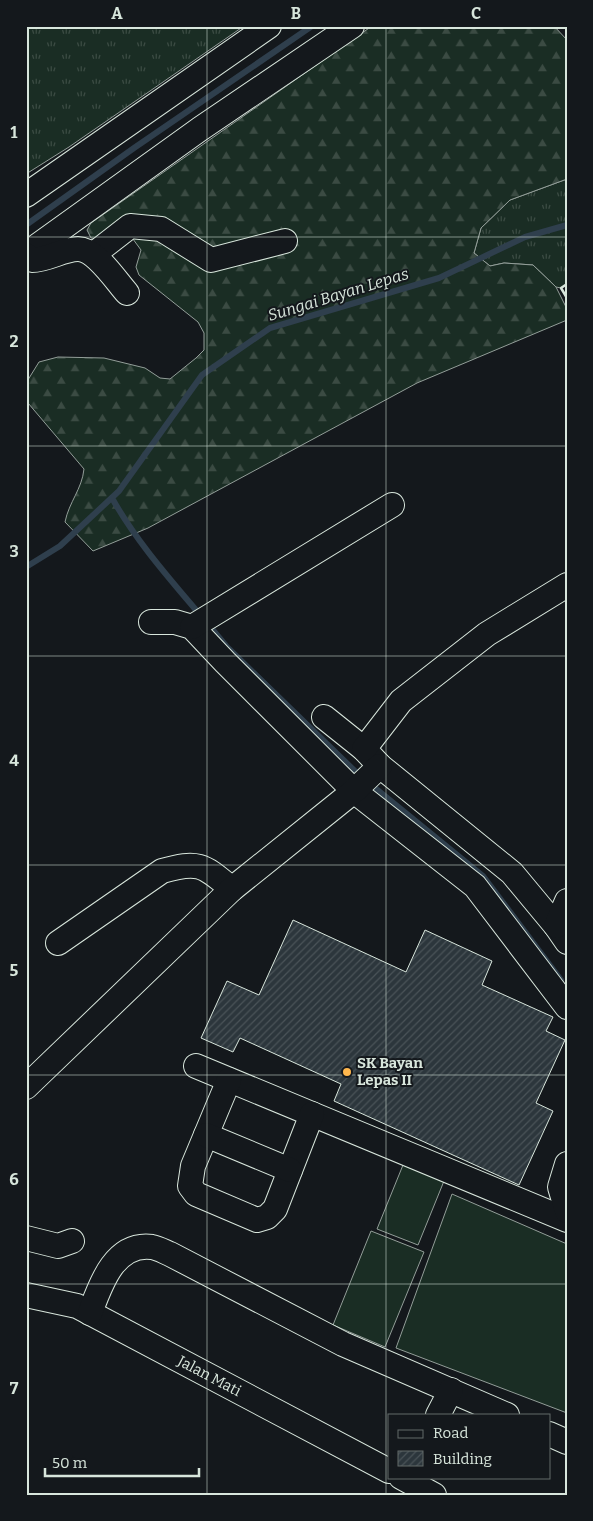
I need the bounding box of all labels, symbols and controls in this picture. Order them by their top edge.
text: A [111,4,123,23]
text: B [291,4,301,23]
text: C [471,4,481,23]
text: 1 [11,123,18,142]
water label: Sungai Bayan Lepas [265,264,411,325]
text: 2 [9,332,19,351]
text: 3 [9,542,19,561]
text: 4 [9,751,19,770]
text: 5 [10,961,19,980]
place label: SK Bayan Lepas II [357,1054,423,1089]
marker: SK Bayan Lepas II [341,1066,353,1078]
text: 6 [9,1170,19,1189]
street label: Jalan Mati [174,1351,245,1400]
text: 7 [10,1379,19,1398]
legend [388,1414,550,1478]
text: Road [433,1424,468,1442]
scale bar [45,1446,199,1478]
text: Building [433,1450,492,1468]
text: 50 m [52,1454,88,1472]

